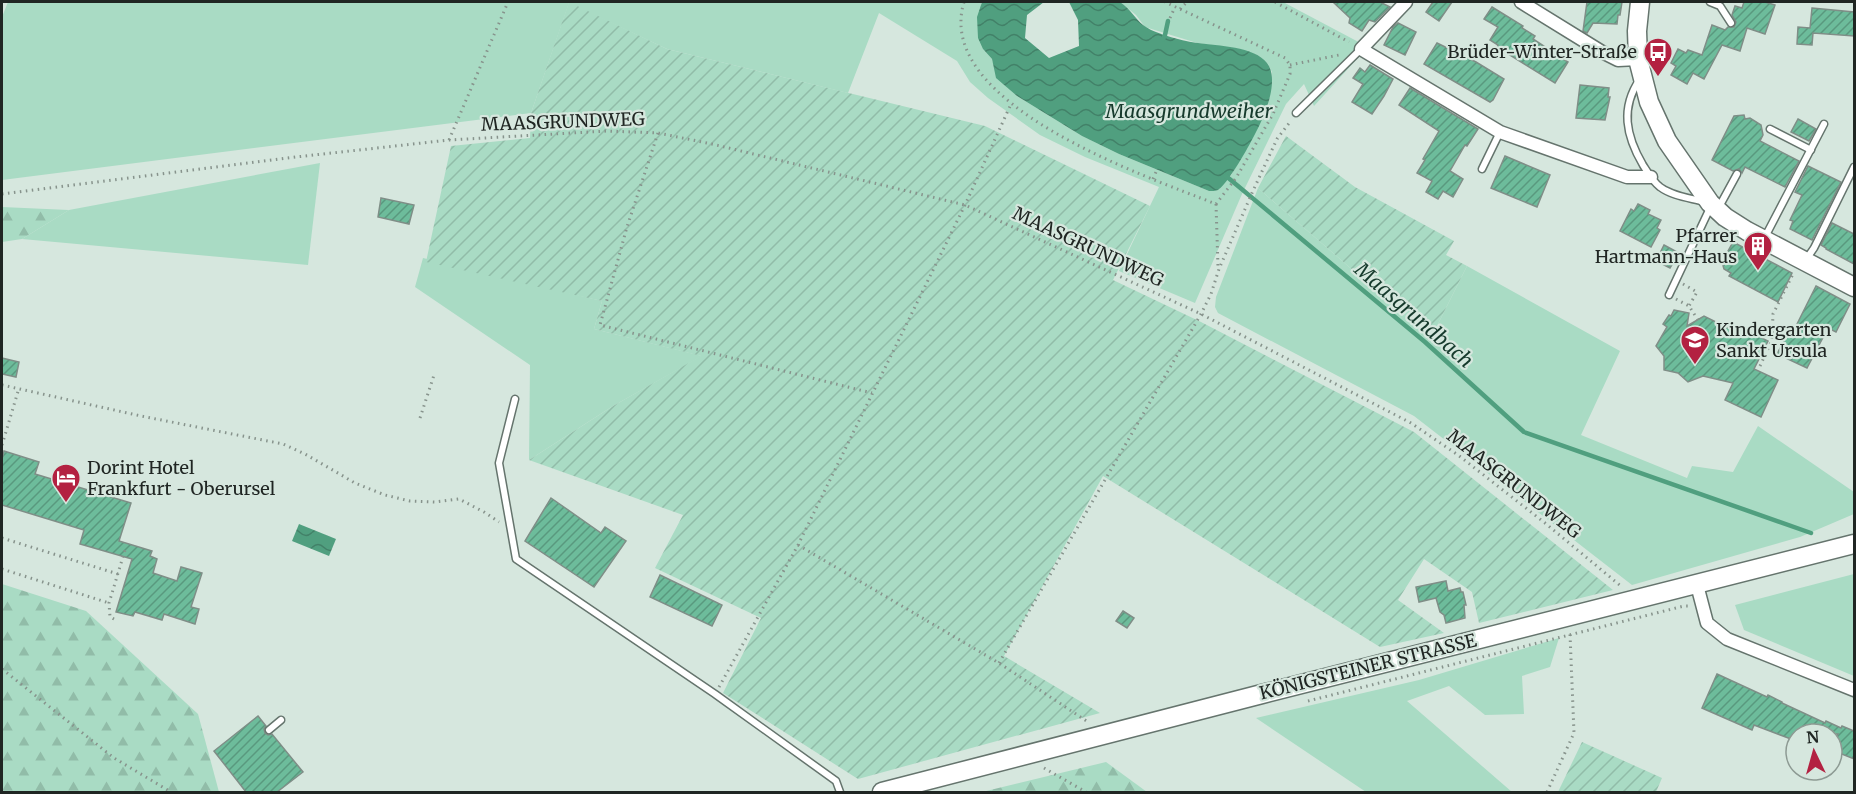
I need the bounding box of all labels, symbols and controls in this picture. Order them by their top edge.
bus stop icon: Brüder-Winter-Straße [1642,36,1674,78]
place label: Brüder-Winter-Straße [1447,40,1637,63]
water label: Maasgrundweiher [1104,98,1273,123]
street label: MAASGRUNDWEG [481,107,645,136]
street label: MAASGRUNDWEG [1009,202,1167,292]
place label: Pfarrer Hartmann-Haus [1595,224,1737,268]
building icon: Pfarrer Hartmann-Haus [1742,230,1774,272]
water label: Maasgrundbach [1349,256,1479,373]
place label: Kindergarten Sankt Ursula [1716,318,1832,362]
school or university icon: Kindergarten Sankt Ursula [1679,324,1711,366]
street label: MAASGRUNDWEG [1443,424,1586,543]
place label: Dorint Hotel Frankfurt - Oberursel [87,456,276,500]
hotel icon: Dorint Hotel Frankfurt - Oberursel [50,462,82,504]
street label: KÖNIGSTEINER STRASSE [1257,628,1479,705]
north arrow [1784,722,1844,782]
text: N [1806,727,1820,748]

